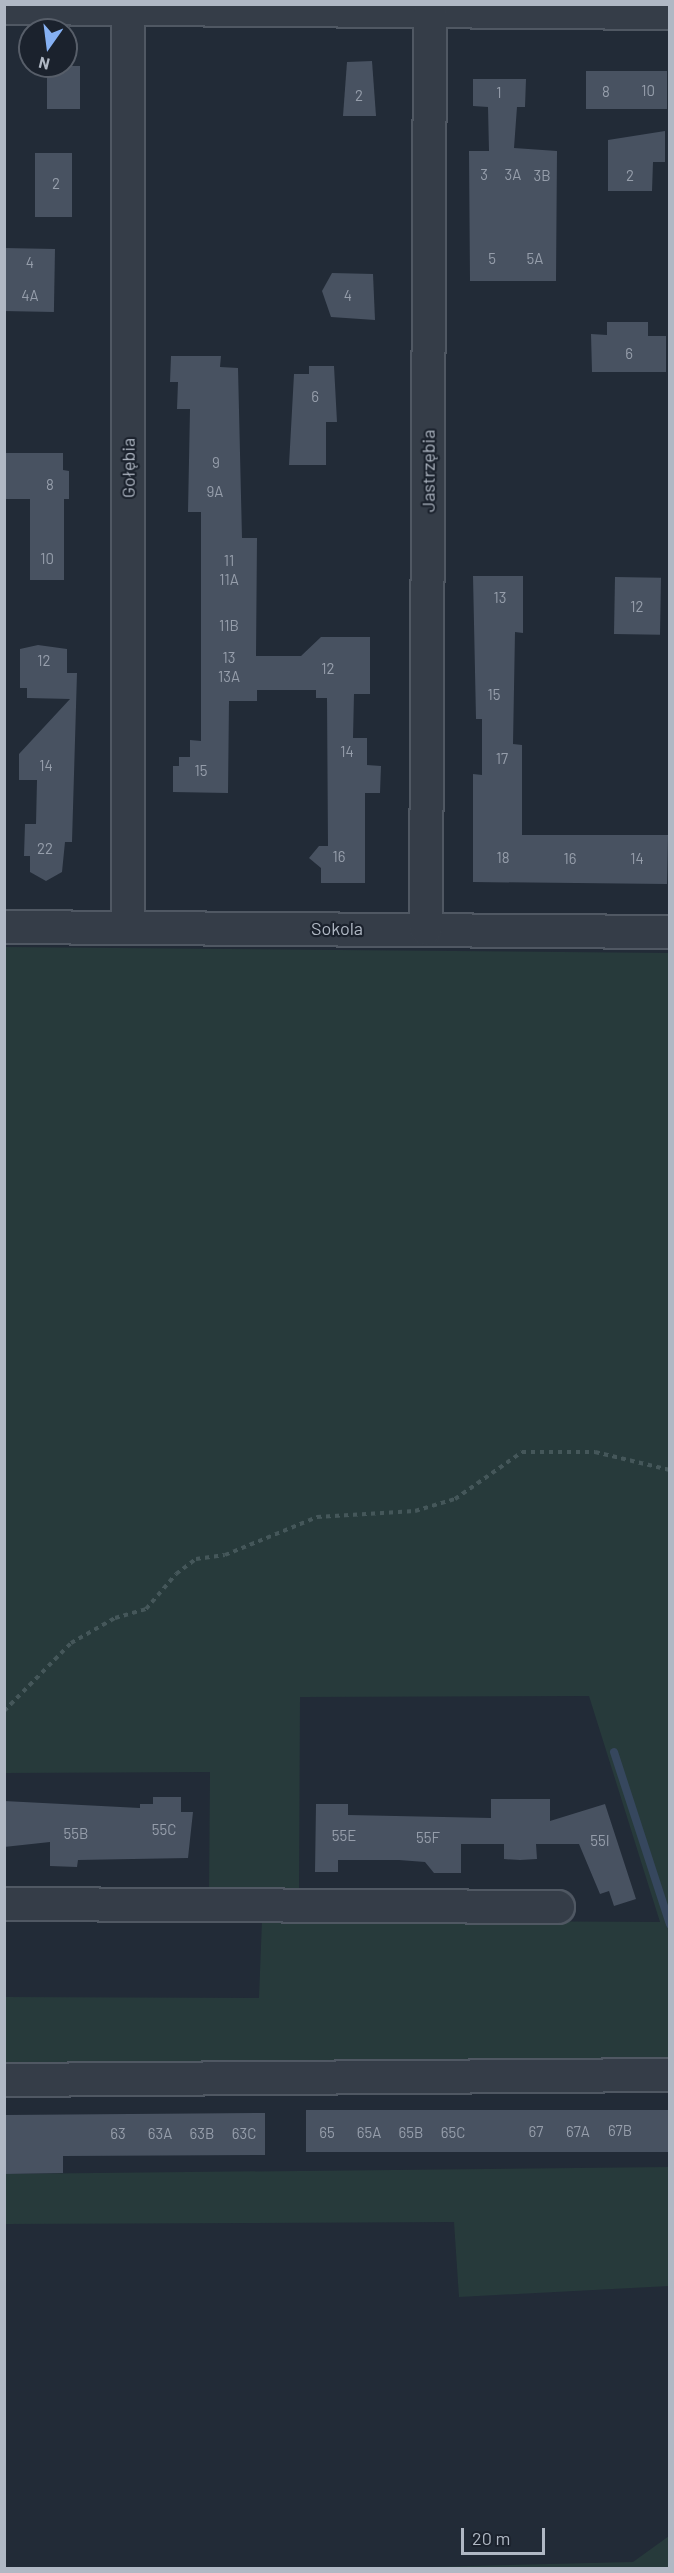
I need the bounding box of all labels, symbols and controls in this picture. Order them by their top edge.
north arrow [18,18,78,78]
text: N [37,54,51,75]
house number: 10 [641,82,655,100]
house number: 8 [602,83,610,101]
house number: 1 [496,84,502,102]
house number: 2 [355,87,363,105]
house number: 3 [480,166,488,184]
house number: 3A [505,166,521,184]
house number: 3B [533,167,551,185]
house number: 2 [626,167,634,185]
house number: 2 [52,175,60,193]
house number: 5 [488,250,496,268]
house number: 5A [527,250,543,268]
house number: 4 [26,254,34,272]
house number: 4A [21,287,39,305]
house number: 4 [344,287,352,305]
house number: 6 [625,345,633,363]
house number: 6 [311,388,319,406]
street label: Jastrzębia [417,430,439,512]
street label: Gołębia [117,438,139,498]
house number: 9 [212,454,220,472]
house number: 8 [46,476,54,494]
house number: 9A [207,483,223,501]
house number: 10 [40,550,54,568]
house number: 11 [224,552,234,570]
house number: 11A [219,571,239,589]
house number: 13 [494,589,506,607]
house number: 12 [630,598,644,616]
house number: 11B [219,617,239,635]
house number: 13 [223,649,235,667]
house number: 12 [37,652,51,670]
house number: 12 [321,660,335,678]
house number: 13A [218,668,240,686]
house number: 15 [488,686,500,704]
house number: 14 [340,743,354,761]
house number: 17 [496,750,508,768]
house number: 14 [39,757,53,775]
house number: 15 [195,762,207,780]
house number: 22 [37,840,53,858]
house number: 16 [333,848,345,866]
house number: 18 [496,849,510,867]
house number: 16 [564,850,576,868]
house number: 14 [630,850,644,868]
street label: Sokola [311,917,363,939]
house number: 55C [152,1821,176,1839]
house number: 55B [64,1825,88,1843]
house number: 55E [332,1827,356,1845]
house number: 55F [416,1829,440,1847]
house number: 55I [590,1832,610,1850]
house number: 67B [608,2122,632,2140]
house number: 67 [529,2123,543,2141]
house number: 67A [566,2123,590,2141]
house number: 65 [319,2124,335,2142]
house number: 65A [357,2124,381,2142]
house number: 65B [399,2124,423,2142]
house number: 65C [441,2124,465,2142]
house number: 63 [110,2125,126,2143]
house number: 63A [148,2125,172,2143]
house number: 63B [190,2125,214,2143]
house number: 63C [232,2125,256,2143]
scale bar [464,2516,548,2554]
text: 20 m [472,2527,510,2549]

